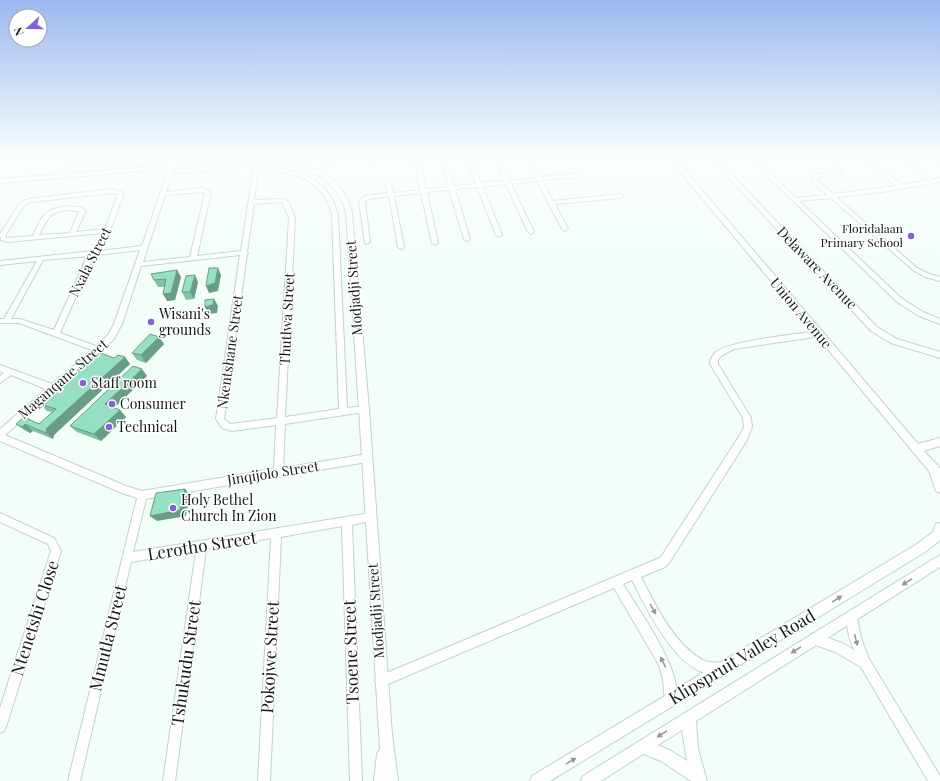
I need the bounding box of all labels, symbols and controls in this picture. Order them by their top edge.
north arrow [8,8,48,48]
text: N [10,25,27,38]
place label: Floridalaan Primary School [821,220,904,250]
street label: Delaware Avenue [773,222,862,313]
street label: Nxala Street [64,223,116,300]
marker: Floridalaan Primary School [906,231,916,241]
street label: Modjadji Street [341,239,366,336]
street label: Thutlwa Street [275,271,298,366]
street label: Union Avenue [766,273,837,352]
street label: Nkentshane Street [212,292,247,410]
place label: Wisani's grounds [158,304,211,339]
marker: Wisani's grounds [146,317,156,327]
street label: Maganqane Street [14,334,112,423]
place label: Staff room [91,373,157,392]
marker: Staff room [78,378,88,388]
place label: Consumer [120,394,187,413]
marker: Consumer [107,399,117,409]
place label: Technical [117,417,177,436]
marker: Technical [104,422,114,432]
street label: Jinqijolo Street [225,456,321,489]
place label: Holy Bethel Church In Zion [181,490,277,525]
marker: Holy Bethel Church In Zion [168,503,178,513]
street label: Lerotho Street [146,525,259,565]
street label: Ntenetshi Close [5,557,63,678]
street label: Modjadji Street [363,562,388,659]
one-way arrow [901,578,913,585]
street label: Mmutla Street [83,581,131,693]
one-way arrow [832,595,842,603]
street label: Tshukudu Street [165,598,205,727]
street label: Tsoene Street [337,598,363,705]
street label: Pokojwe Street [255,599,283,714]
one-way arrow [649,603,656,615]
street label: Klipspruit Valley Road [664,604,819,709]
one-way arrow [853,634,859,646]
one-way arrow [790,647,802,654]
one-way arrow [660,657,666,668]
one-way arrow [657,730,668,738]
one-way arrow [566,757,576,765]

